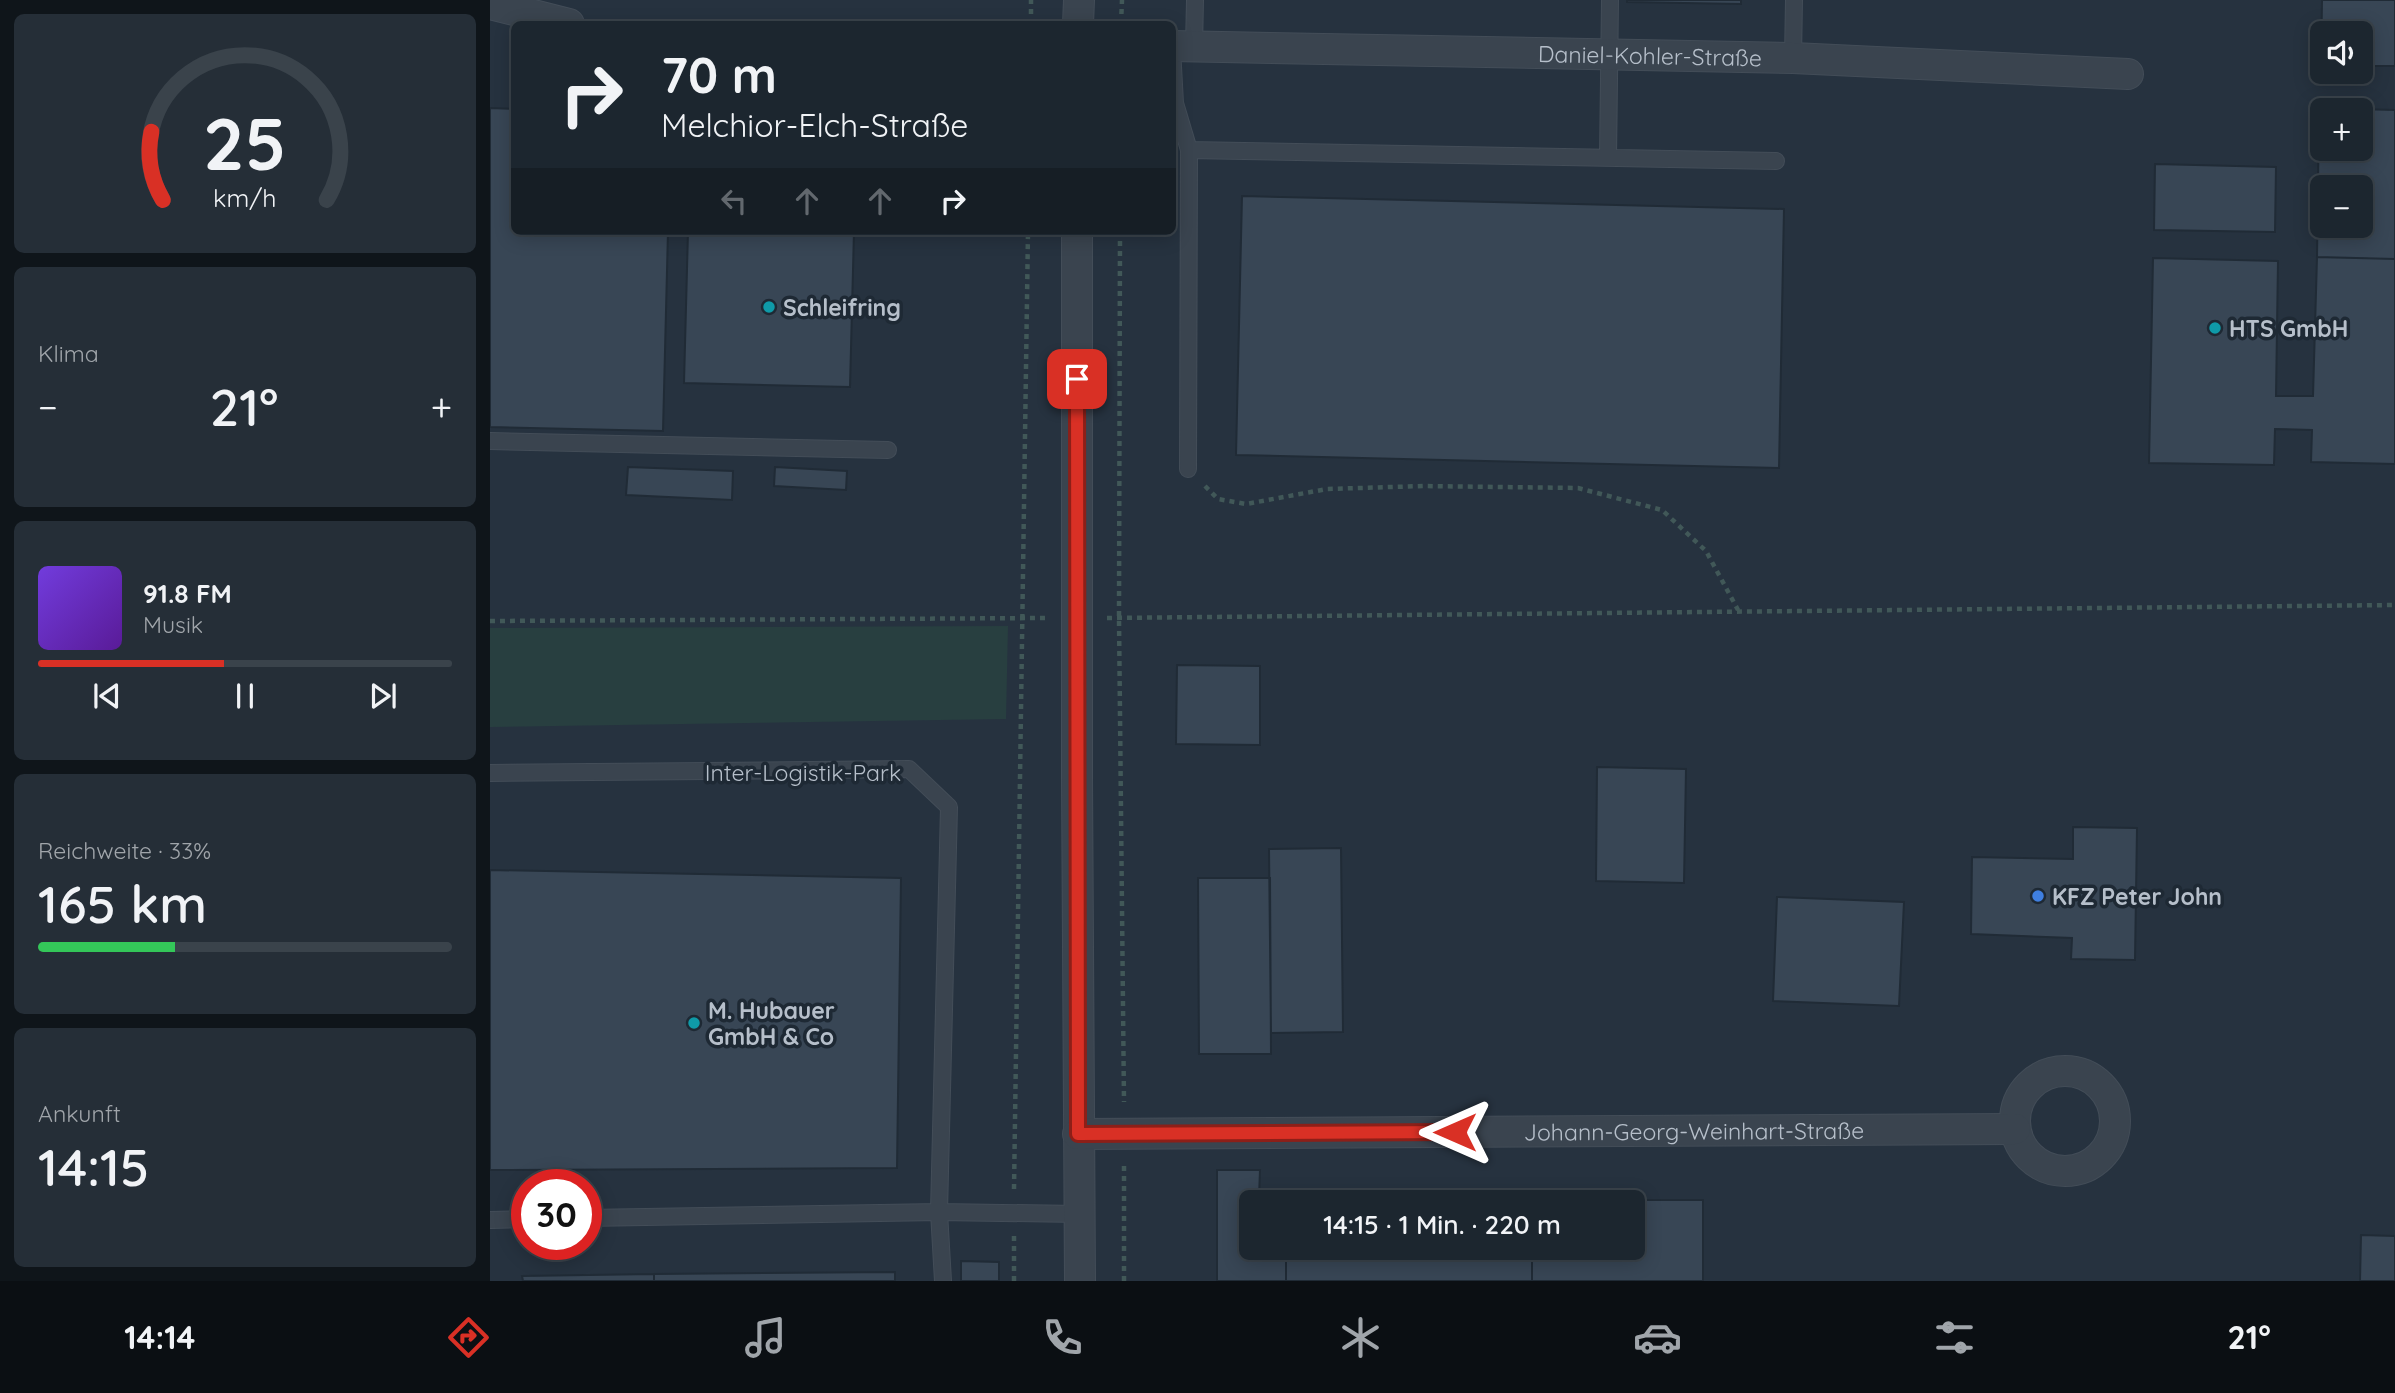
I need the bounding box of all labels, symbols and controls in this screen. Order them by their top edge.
map controls [2310,21,2373,238]
button: sound [2310,21,2373,84]
street label: Daniel-Kohler-Straße [1538,39,1762,72]
text: 70 m [661,44,777,105]
icon: right [546,49,637,140]
text: 25 [203,97,287,188]
button: + [2310,98,2373,161]
text: Melchior-Elch-Straße [661,105,968,145]
button: − [2310,175,2373,238]
text: km/h [213,182,277,213]
icon: left [715,182,753,220]
icon: ahead [788,182,826,220]
icon: ahead [861,182,899,220]
icon: right [934,182,972,220]
place label: Schleifring [783,293,901,322]
marker: Schleifring [761,299,777,315]
place label: HTS GmbH [2229,314,2348,343]
marker: HTS GmbH [2207,320,2223,336]
text: Klima [38,339,99,368]
pin [1047,349,1107,409]
icon: arrive [1058,360,1096,398]
text: 21° [210,374,278,439]
text: − [38,383,58,431]
text: + [431,383,452,431]
text: 91.8 FM [143,577,232,610]
text: Musik [143,610,203,639]
icon: previous [88,677,126,715]
icon: pause [226,677,264,715]
icon: next [364,677,402,715]
street label: Inter-Logistik-Park [705,758,901,787]
text: Reichweite · 33% [38,836,211,865]
text: 165 km [38,871,207,936]
place label: KFZ Peter John [2052,882,2222,911]
marker: KFZ Peter John [2030,888,2046,904]
place label: M. Hubauer GmbH & Co [708,996,835,1051]
marker: M. Hubauer GmbH & Co [686,1015,702,1031]
position arrow [1418,1095,1492,1169]
text: Ankunft [38,1099,121,1128]
street label: Johann-Georg-Weinhart-Straße [1524,1115,1864,1146]
text: 14:15 [38,1134,149,1199]
speed limit sign: 30 [511,1169,602,1260]
text: 14:15 · 1 Min. · 220 m [1323,1208,1561,1241]
icon: directions [444,1313,493,1362]
icon: music [741,1313,790,1362]
icon: phone [1038,1313,1087,1362]
icon: climate [1336,1313,1385,1362]
icon: car [1633,1313,1682,1362]
icon: filters [1930,1313,1979,1362]
text: 14:14 [124,1317,195,1357]
text: 21° [2228,1317,2271,1357]

